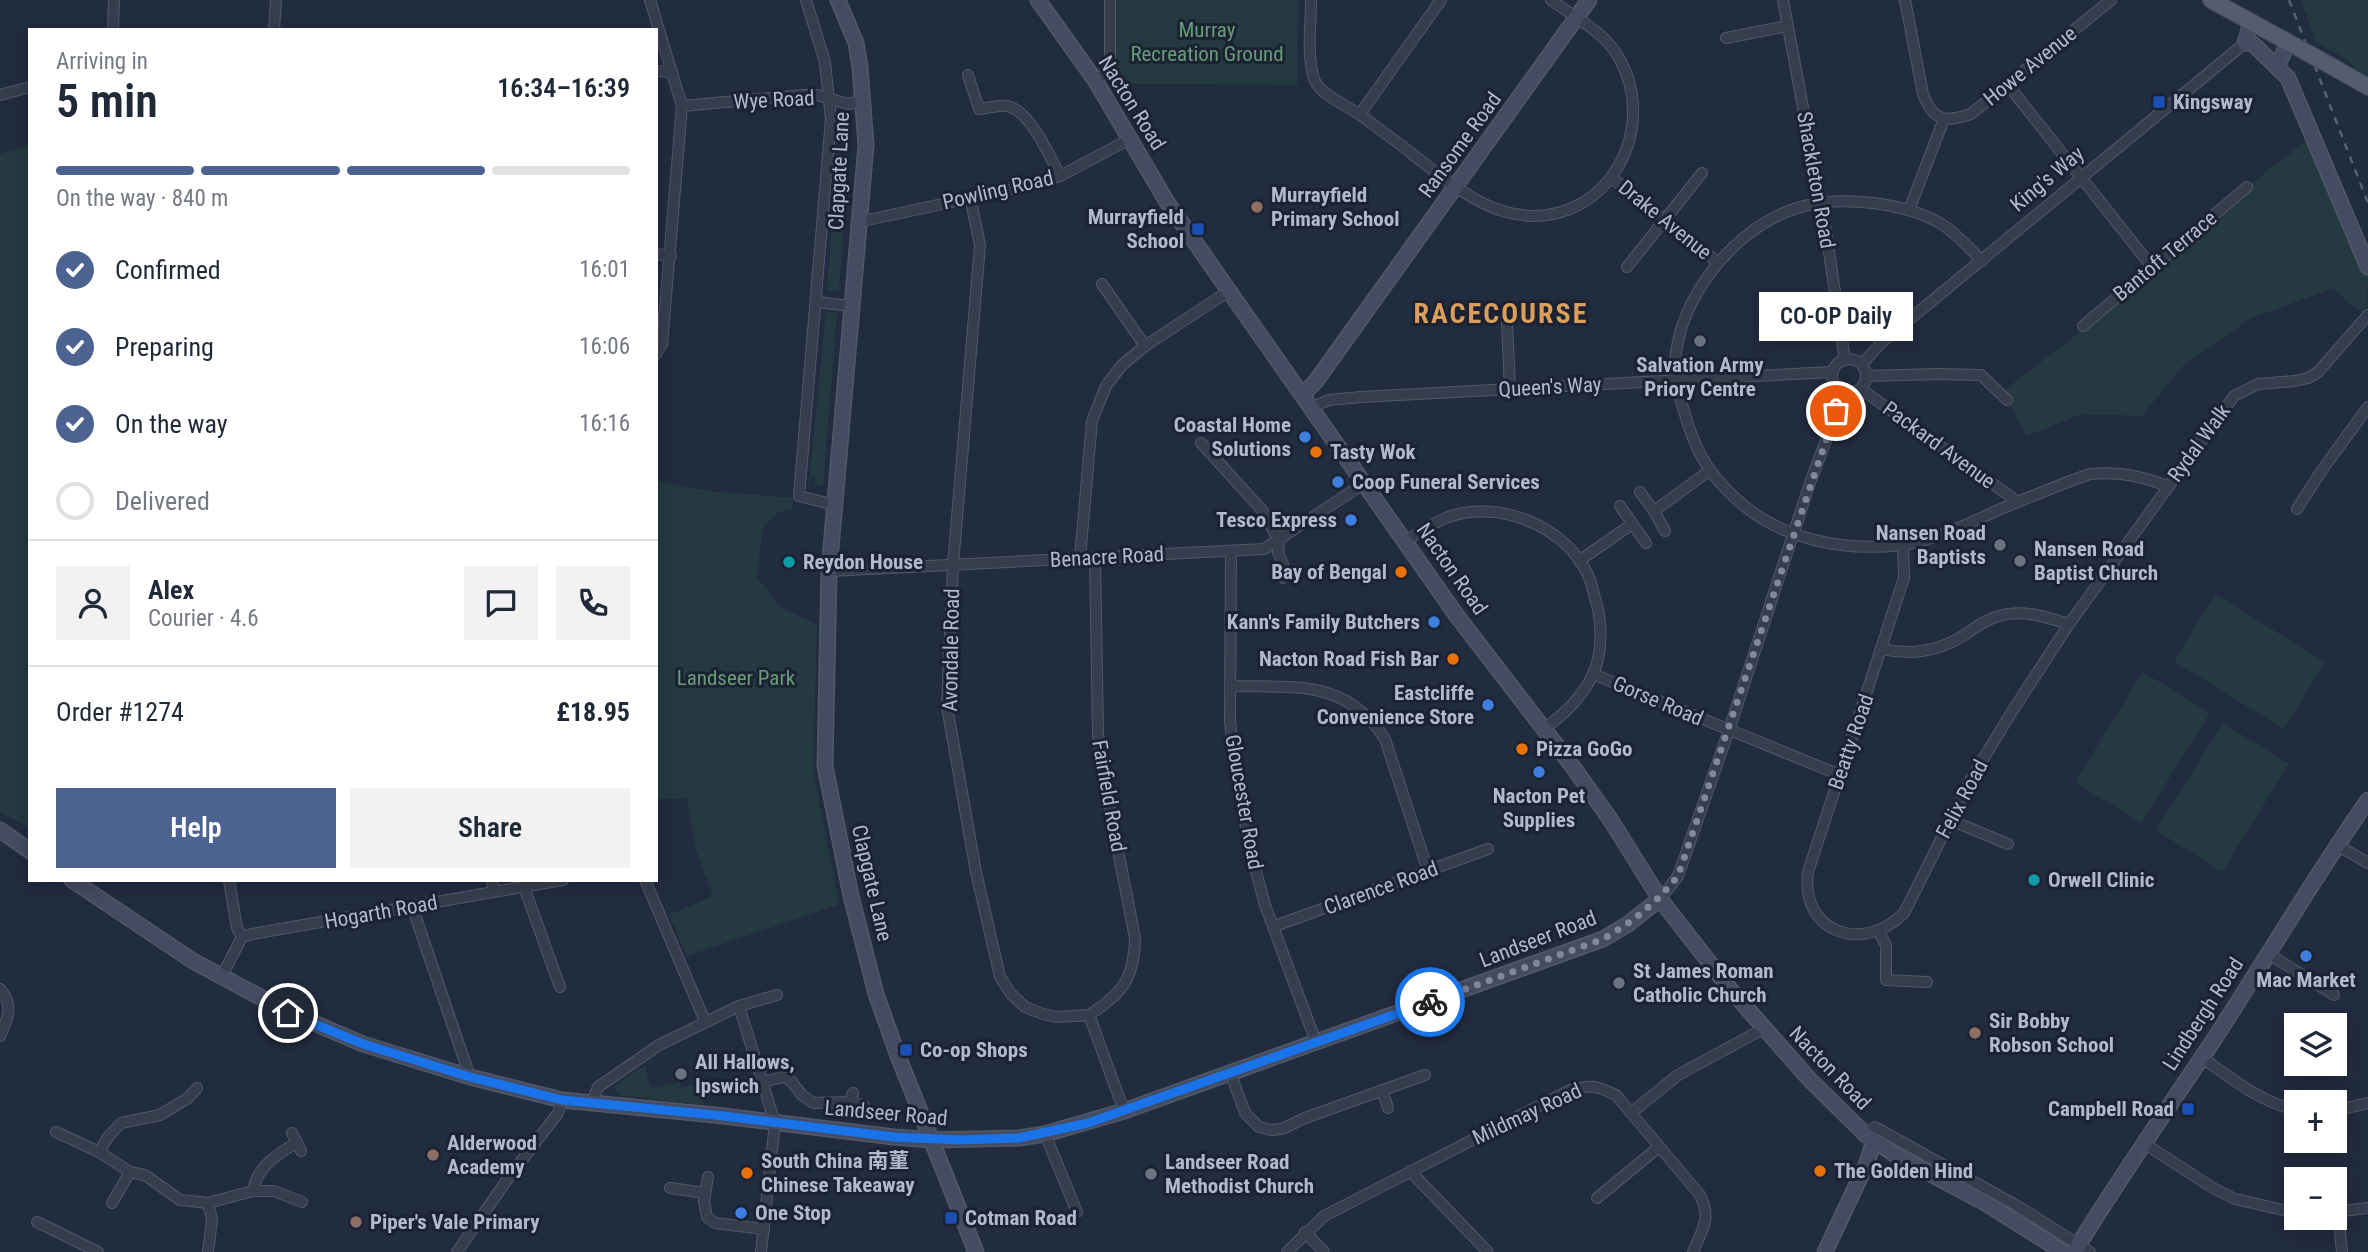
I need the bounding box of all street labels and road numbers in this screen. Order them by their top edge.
street label: Howe Avenue [1979,21,2081,111]
street label: Nacton Road [1094,51,1170,155]
street label: Wye Road [733,86,815,114]
street label: Ransome Road [1414,88,1506,202]
street label: Shackleton Road [1792,110,1840,250]
street label: Clapgate Lane [824,111,854,231]
street label: King's Way [2005,141,2089,217]
street label: Powling Road [940,166,1056,214]
street label: Drake Avenue [1614,175,1716,265]
street label: Bantoft Terrace [2109,206,2222,306]
street label: Queen's Way [1498,372,1602,402]
street label: Packard Avenue [1878,396,2000,494]
street label: Rydal Walk [2163,399,2235,486]
street label: Nacton Road [1412,519,1492,619]
street label: Benacre Road [1049,542,1165,572]
street label: Avondale Road [938,588,964,712]
street label: Gorse Road [1609,671,1707,731]
street label: Beatty Road [1823,691,1879,793]
street label: Gloucester Road [1220,733,1268,871]
street label: Fairfield Road [1087,738,1131,854]
street label: Felix Road [1931,756,1993,842]
street label: Clapgate Lane [847,823,897,944]
street label: Clarence Road [1321,856,1441,920]
street label: Hogarth Road [323,890,439,934]
street label: Landseer Road [1476,906,1600,972]
street label: Lindbergh Road [2158,953,2248,1075]
street label: Nacton Road [1784,1021,1876,1115]
street label: Mildmay Road [1469,1078,1585,1150]
street label: Landseer Road [824,1096,948,1130]

